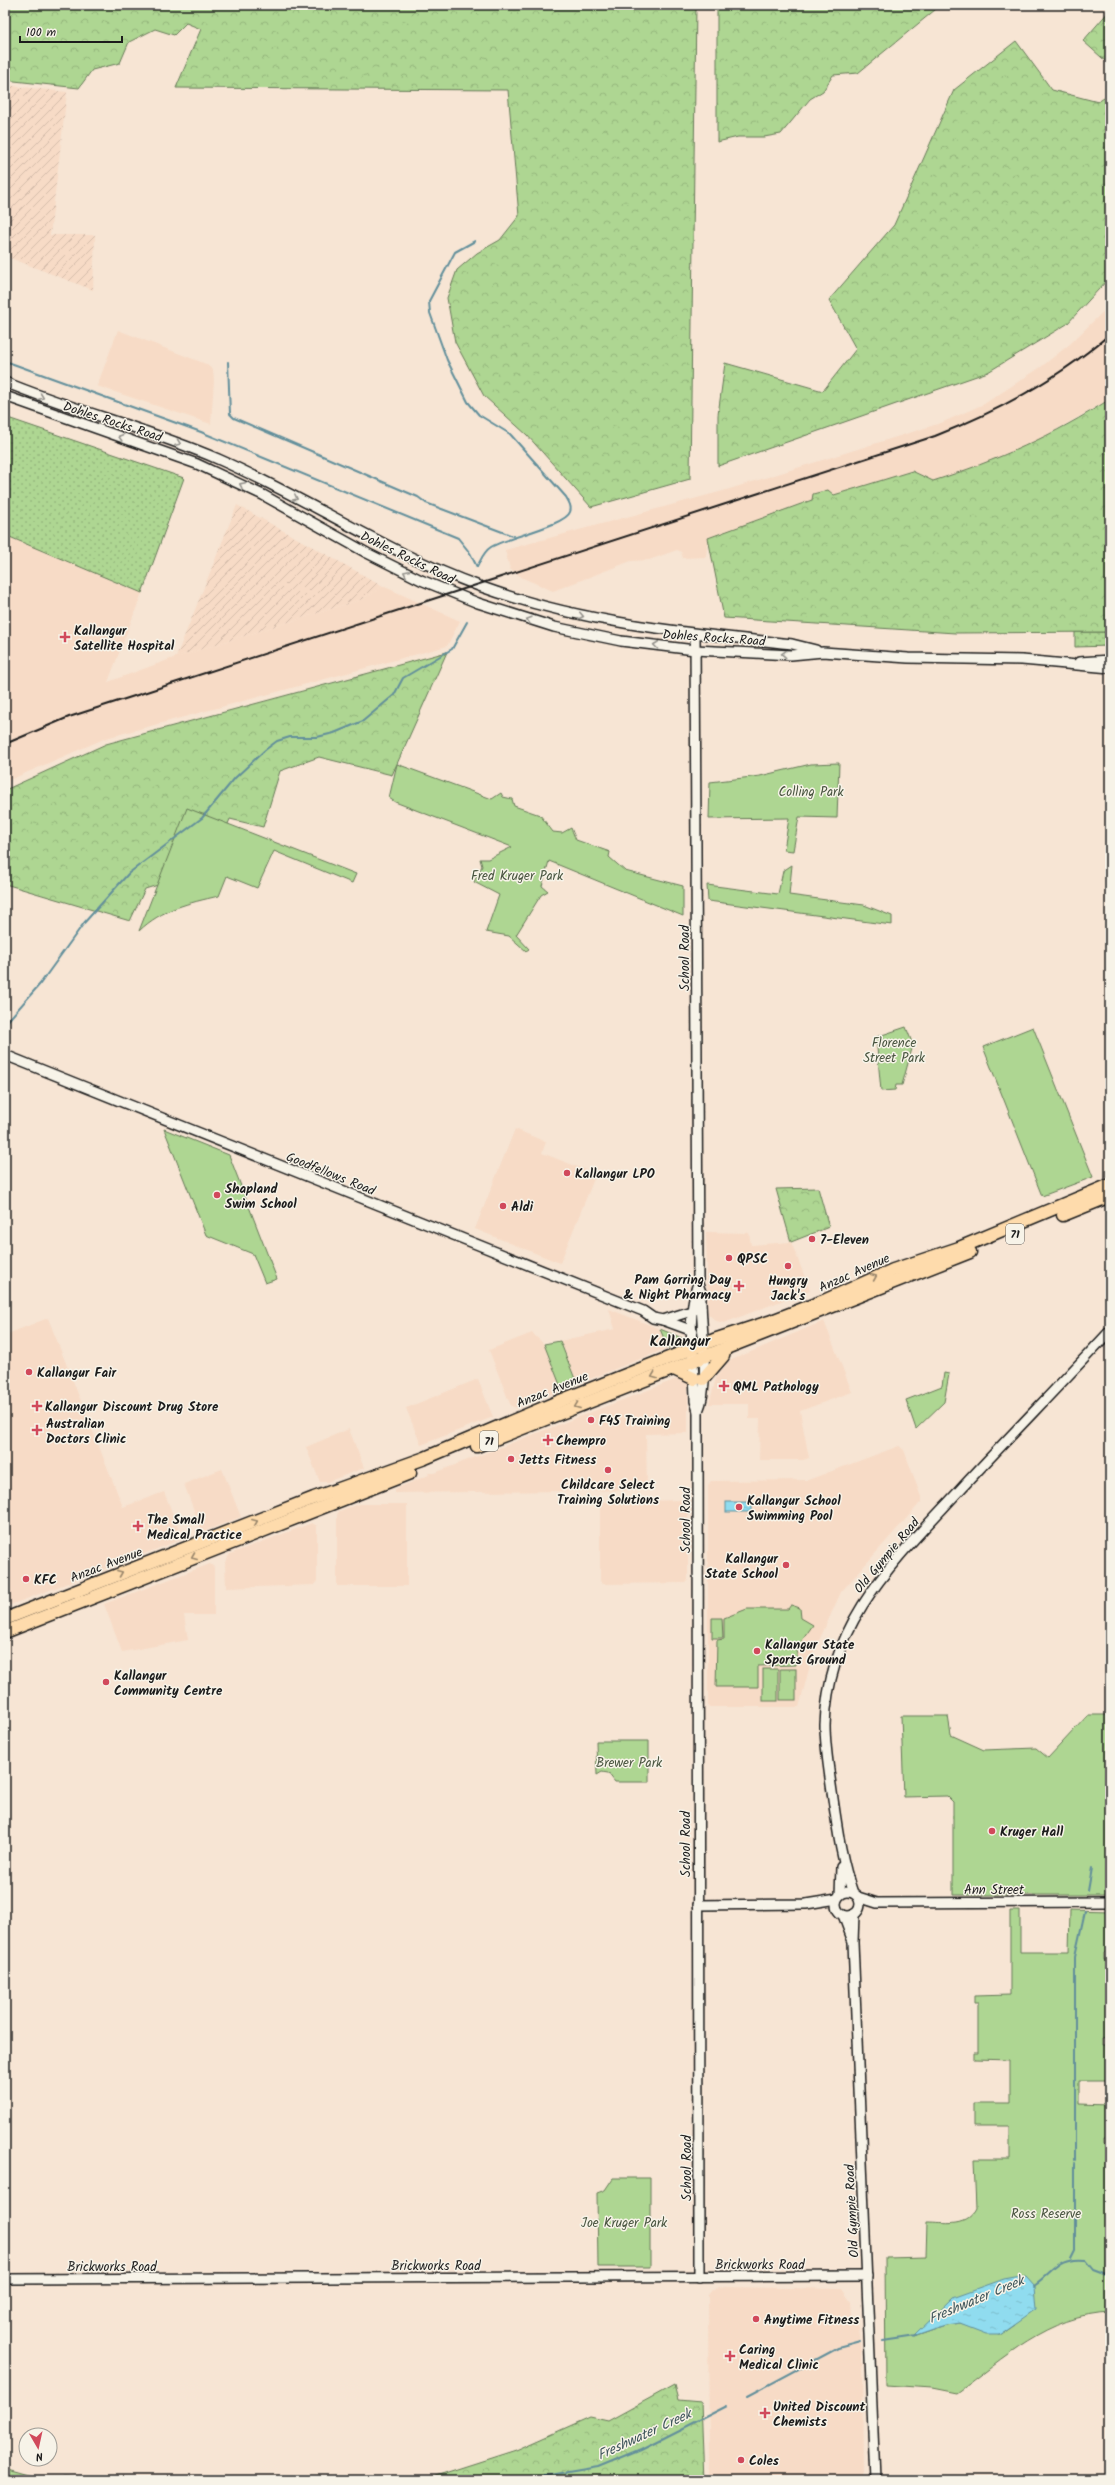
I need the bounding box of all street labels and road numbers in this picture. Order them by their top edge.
street label: Dohles Rocks Road [60,396,165,449]
street label: Dohles Rocks Road [356,526,459,591]
street label: Dohles Rocks Road [662,624,767,653]
street label: School Road [675,925,696,991]
street label: Goodfellows Road [283,1147,379,1202]
road number: 71 [1006,1224,1024,1244]
street label: Anzac Avenue [816,1248,894,1298]
street label: Anzac Avenue [513,1366,592,1414]
road number: 71 [480,1431,498,1451]
street label: School Road [676,1487,697,1553]
street label: Old Gympie Road [849,1513,926,1599]
street label: Anzac Avenue [67,1542,146,1589]
street label: School Road [676,1811,697,1877]
street label: Ann Street [964,1880,1025,1901]
street label: School Road [677,2135,698,2201]
street label: Old Gympie Road [840,2163,865,2258]
street label: Brickworks Road [715,2255,805,2276]
street label: Brickworks Road [391,2256,481,2277]
street label: Brickworks Road [67,2257,157,2278]

